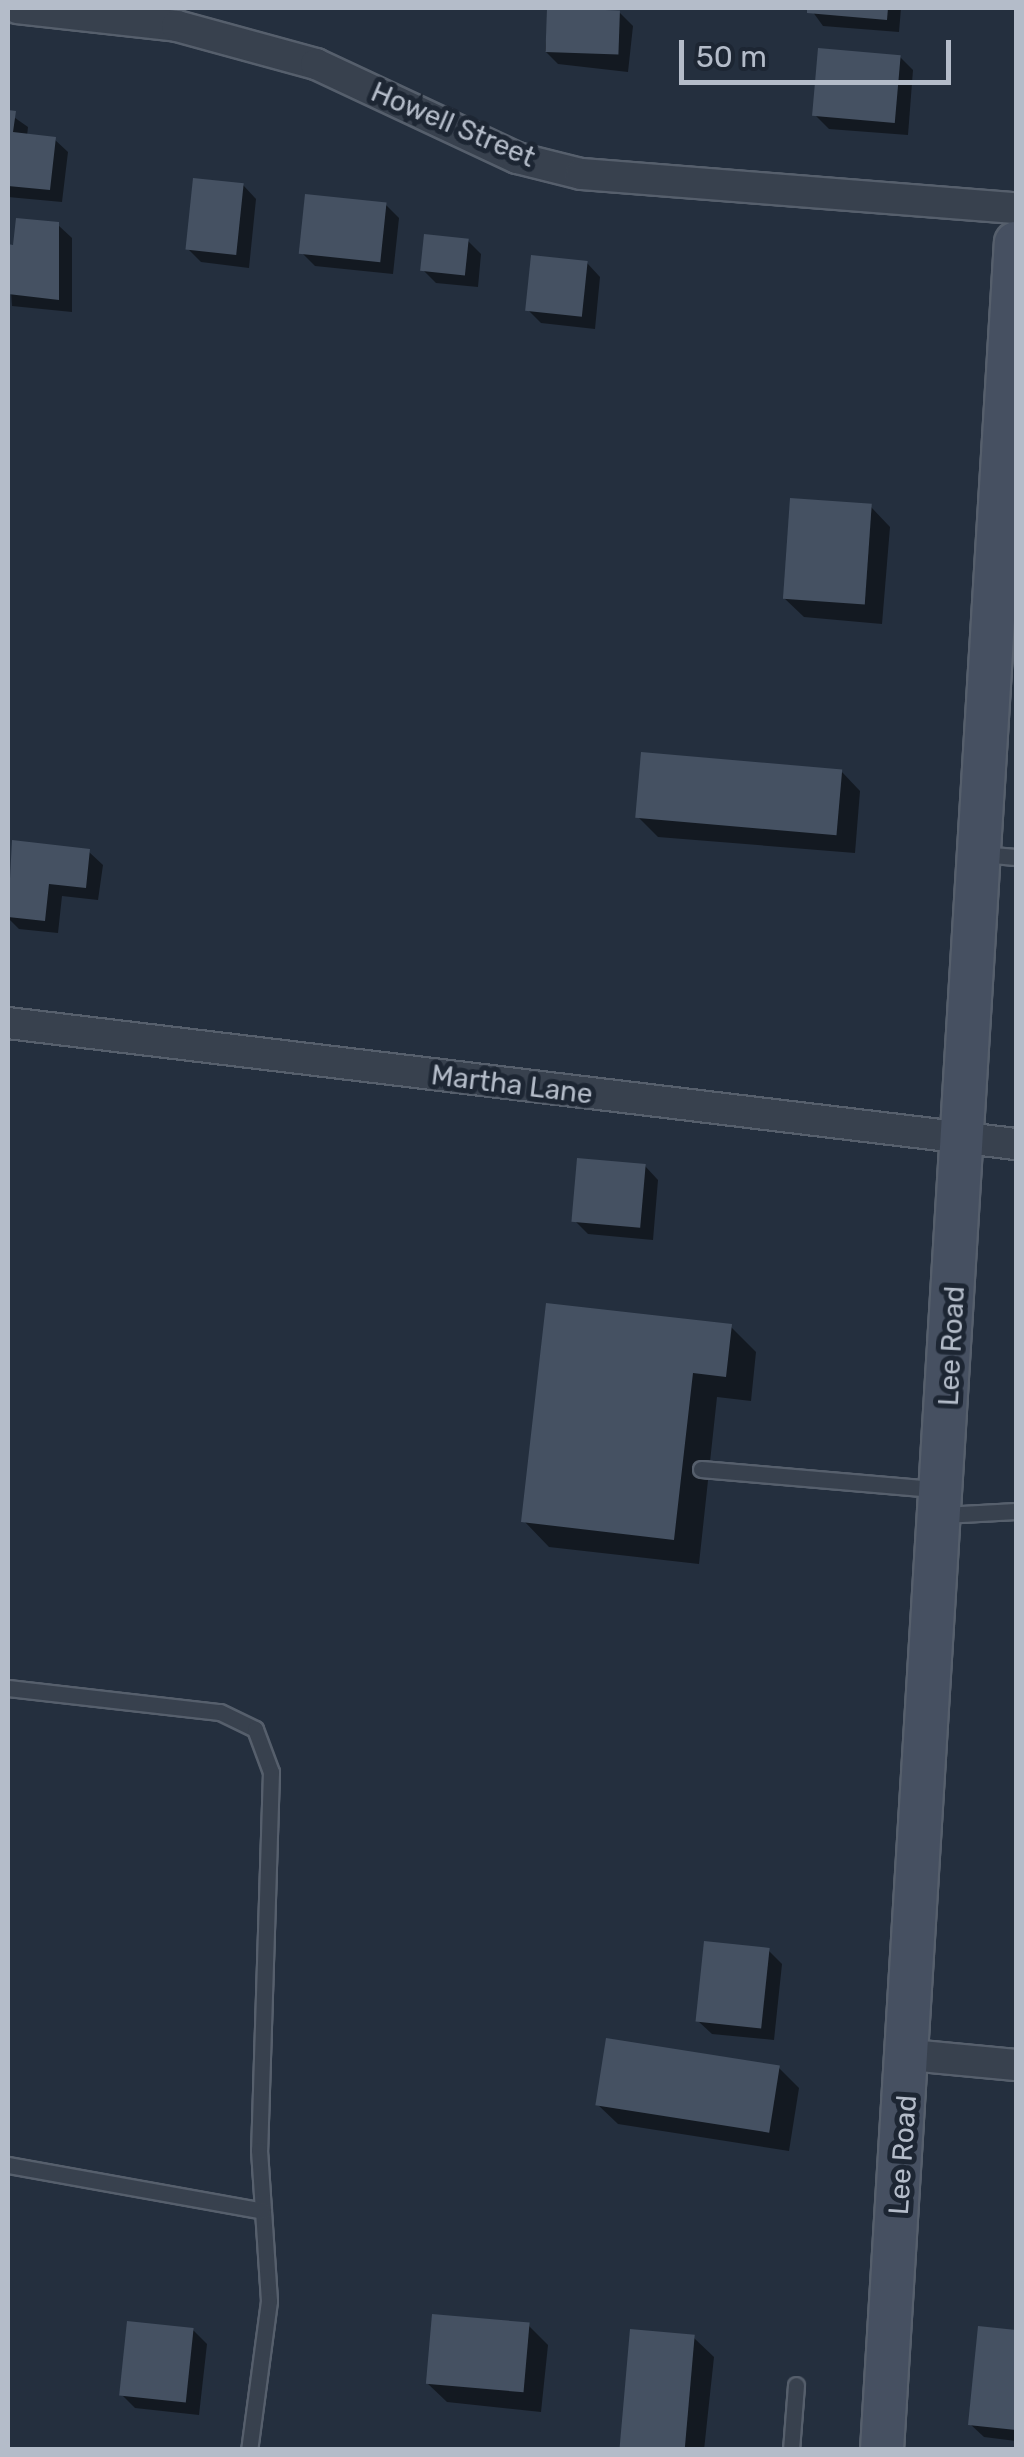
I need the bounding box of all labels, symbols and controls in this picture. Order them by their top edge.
scale bar [684,20,956,82]
text: 50 m [696,39,767,75]
street label: Howell Street [366,75,540,175]
street label: Martha Lane [429,1058,595,1112]
street label: Lee Road [932,1285,972,1407]
street label: Lee Road [882,2094,924,2216]

